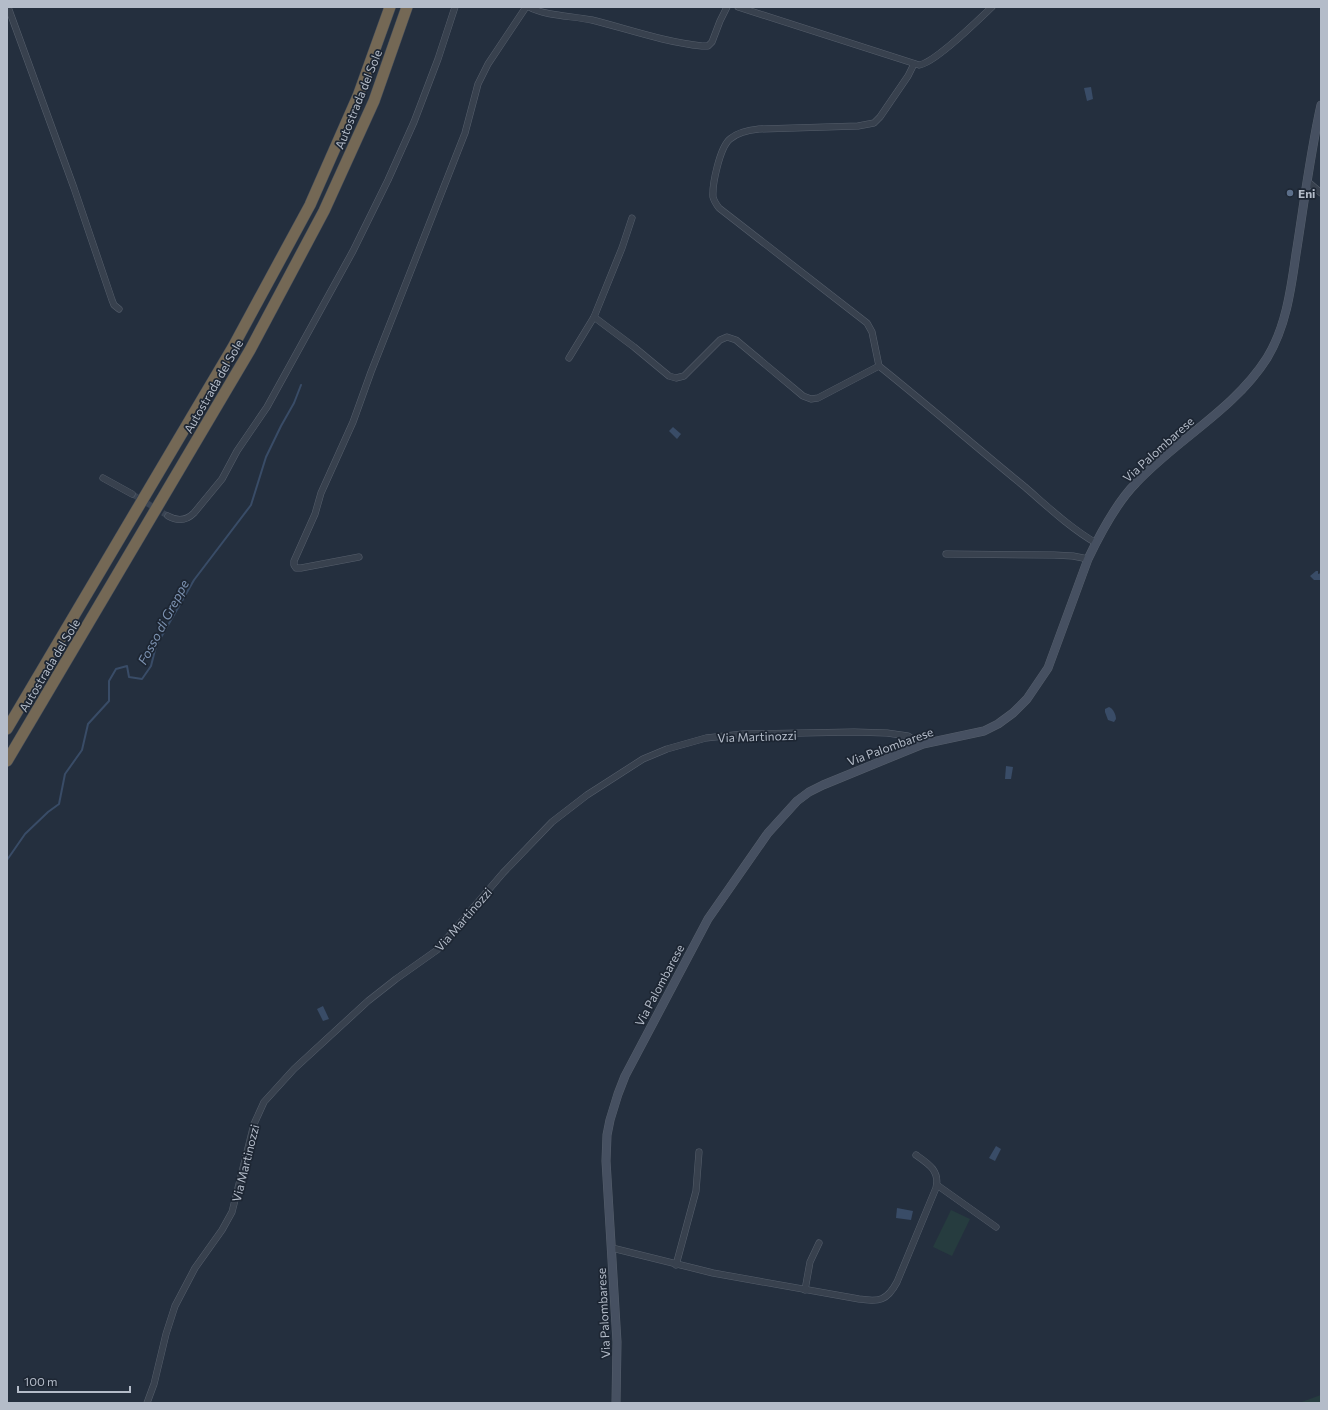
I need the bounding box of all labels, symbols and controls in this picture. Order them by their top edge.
street label: Autostrada del Sole [332,47,384,151]
place label: Eni [1298,186,1315,200]
marker: Eni [1285,188,1295,198]
street label: Autostrada del Sole [181,337,245,435]
street label: Via Palombarese [1120,414,1196,484]
water label: Fosso di Greppe [134,577,192,667]
street label: Autostrada del Sole [16,616,82,714]
street label: Via Palombarese [845,724,935,768]
street label: Via Martinozzi [717,728,797,744]
street label: Via Martinozzi [432,884,494,954]
street label: Via Palombarese [632,942,686,1028]
street label: Via Martinozzi [229,1123,261,1203]
street label: Via Palombarese [594,1267,612,1359]
scale bar [18,1368,130,1394]
text: 100 m [24,1374,58,1388]

